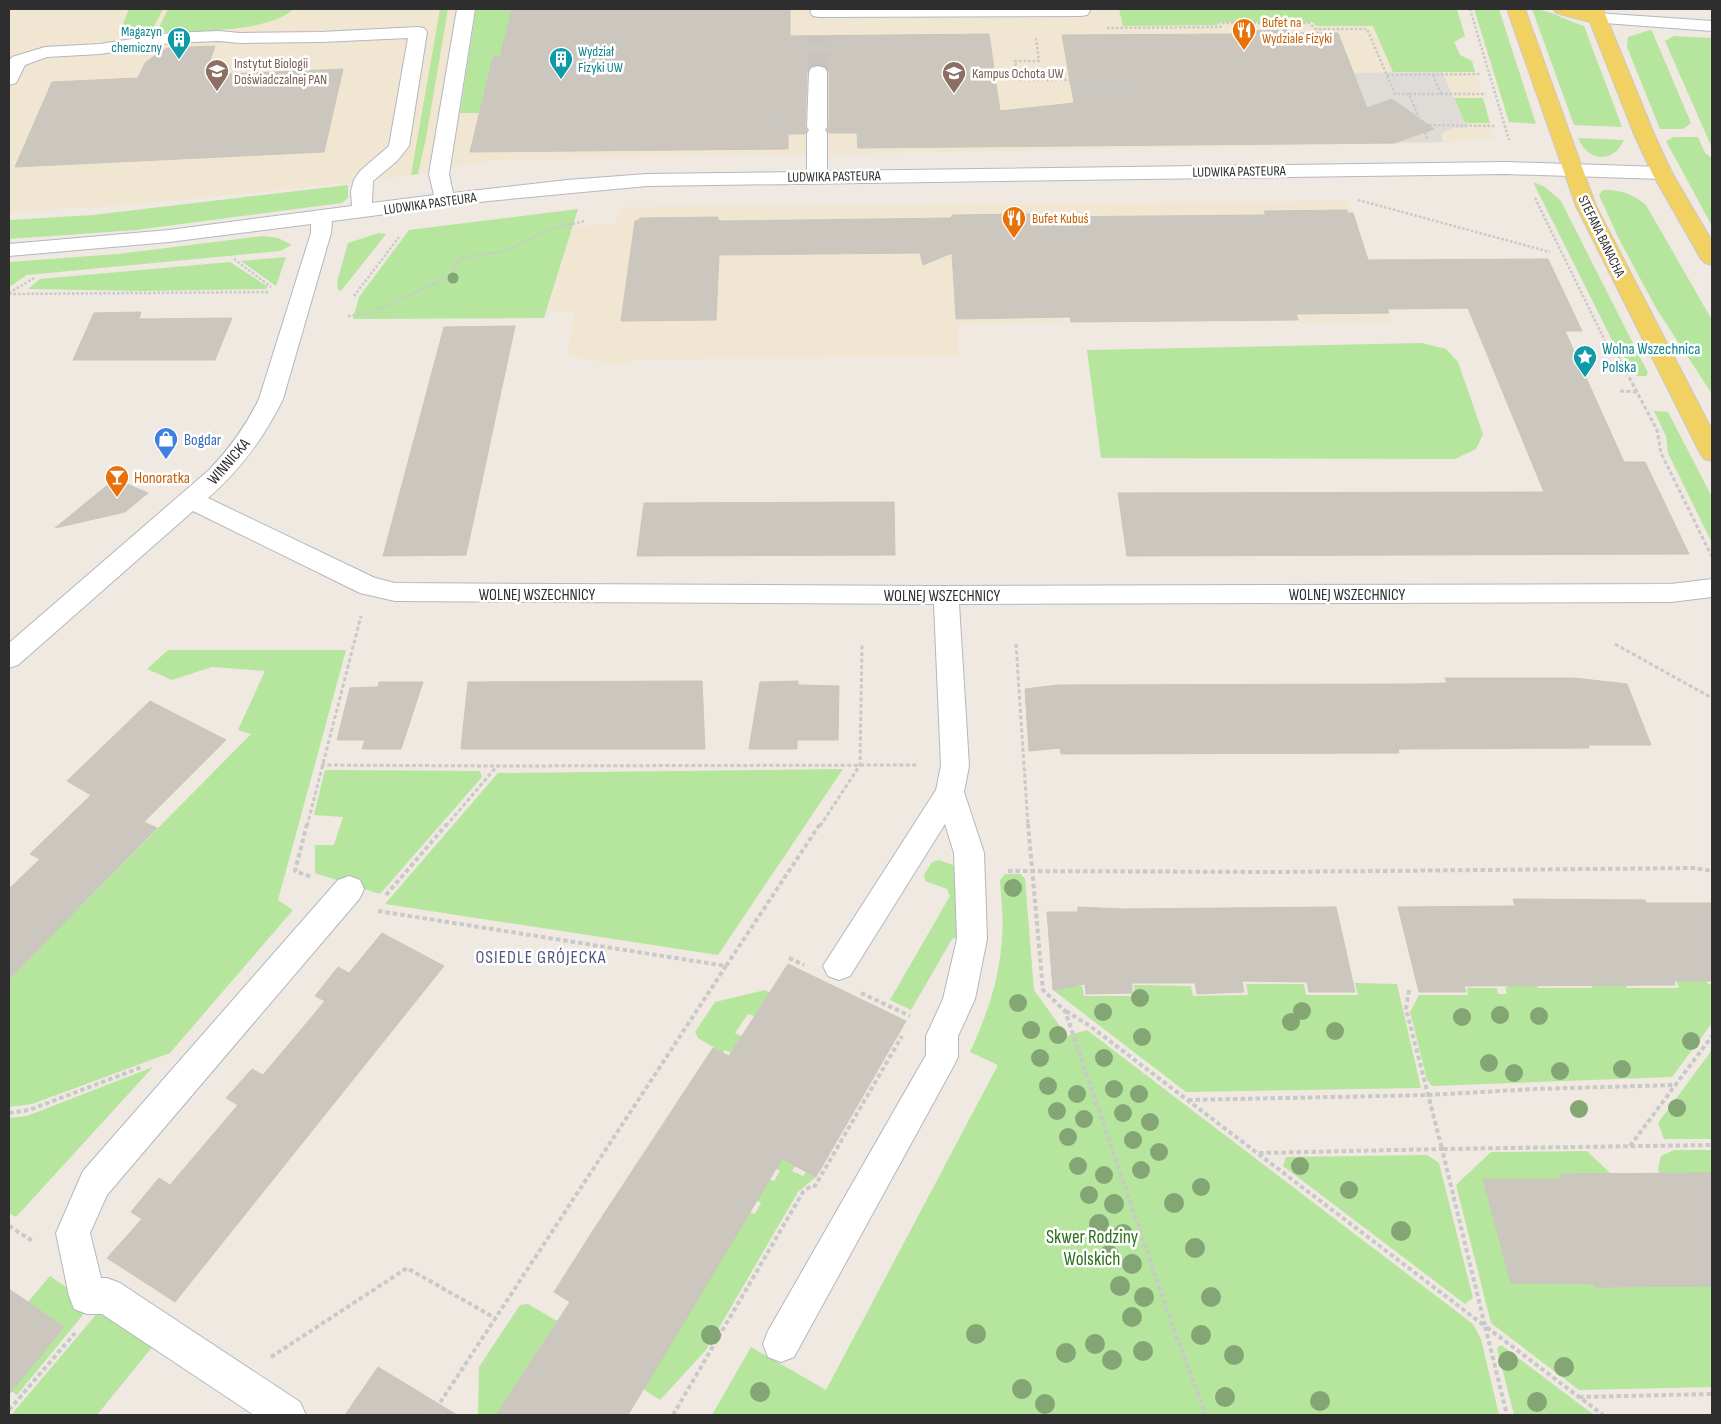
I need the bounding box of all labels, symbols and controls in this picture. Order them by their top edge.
place label: Bufet na Wydziale Fizyki [1262,14,1332,47]
restaurant icon: Bufet na Wydziale Fizyki [1231,17,1257,51]
place label: Magazyn chemiczny [111,23,163,56]
building icon: Magazyn chemiczny [166,26,192,60]
place label: Wydział Fizyki UW [578,43,623,76]
building icon: Wydział Fizyki UW [548,46,574,80]
place label: Instytut Biologii Doświadczalnej PAN [234,55,327,88]
school or university icon: Instytut Biologii Doświadczalnej PAN [204,58,230,92]
school or university icon: Kampus Ochota UW [941,60,967,94]
place label: Kampus Ochota UW [972,65,1064,82]
street label: LUDWIKA PASTEURA [1192,162,1287,181]
street label: LUDWIKA PASTEURA [787,167,882,186]
street label: LUDWIKA PASTEURA [383,188,479,218]
street label: STEFANA BANACHA [1574,192,1629,281]
restaurant icon: Bufet Kubuś [1001,205,1027,239]
place label: Bufet Kubuś [1032,210,1089,227]
place label: Wolna Wszechnica Polska [1602,340,1700,377]
place icon: Wolna Wszechnica Polska [1572,344,1598,378]
shop icon: Bogdar [153,426,179,460]
place label: Bogdar [184,431,222,450]
street label: WINNICKA [204,435,254,489]
bar icon: Honoratka [104,464,130,498]
place label: Honoratka [134,469,190,488]
street label: WOLNEJ WSZECHNICY [479,586,596,605]
street label: WOLNEJ WSZECHNICY [1289,586,1406,605]
street label: WOLNEJ WSZECHNICY [884,587,1001,606]
district label: OSIEDLE GRÓJECKA [476,947,606,968]
park label: Skwer Rodziny Wolskich [1046,1226,1139,1271]

